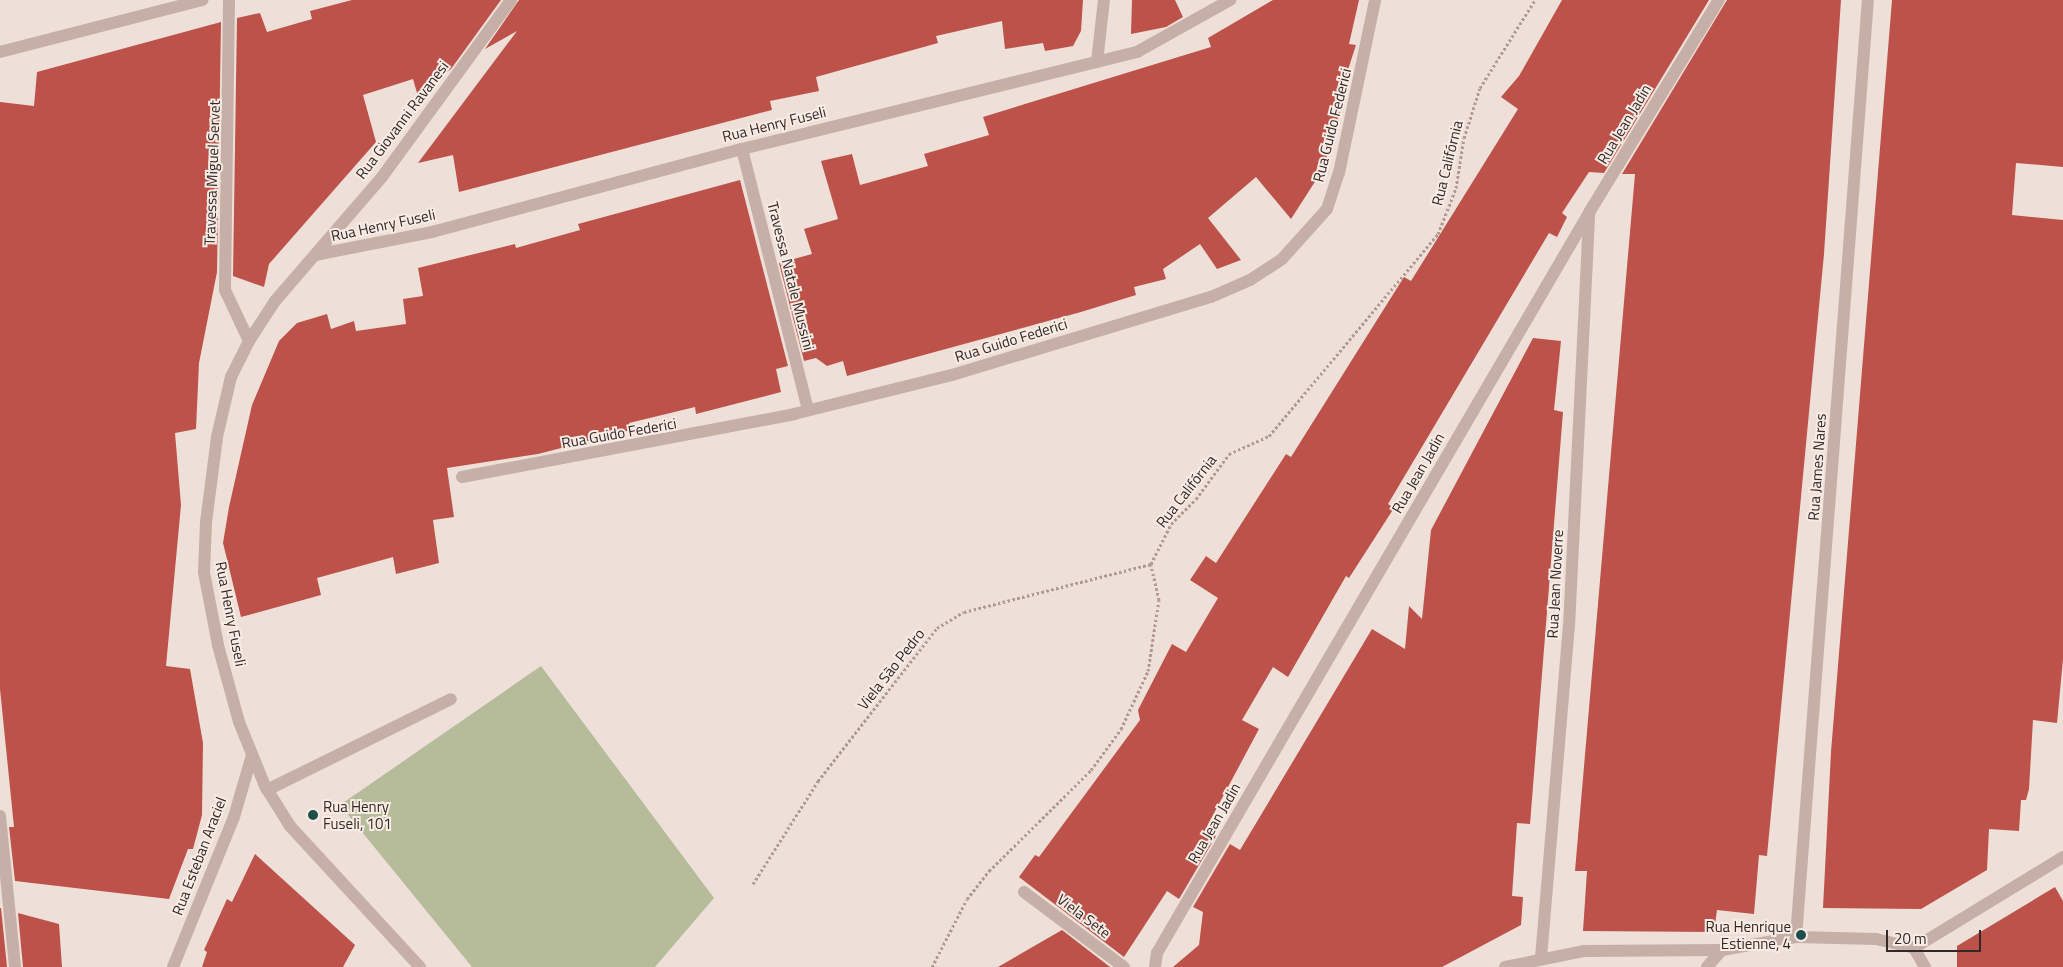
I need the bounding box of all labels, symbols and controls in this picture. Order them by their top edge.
street label: Rua Giovanni Ravanesi [352,58,452,182]
street label: Rua Guido Federici [1309,66,1355,184]
street label: Rua Jean Jadin [1593,81,1655,167]
street label: Travessa Miguel Servet [200,100,224,246]
street label: Rua Henry Fuseli [720,102,828,146]
street label: Rua Califórnia [1428,119,1466,207]
street label: Travessa Natale Mussini [764,200,818,352]
street label: Rua Henry Fuseli [329,205,437,245]
street label: Rua Guido Federici [953,314,1069,366]
street label: Rua James Nares [1804,413,1830,521]
street label: Rua Guido Federici [560,414,678,452]
street label: Rua Jean Jadin [1388,430,1448,516]
street label: Rua Califórnia [1152,451,1220,531]
street label: Rua Jean Noverre [1543,529,1567,639]
street label: Rua Henry Fuseli [212,560,250,668]
street label: Viela São Pedro [854,625,928,713]
street label: Rua Jean Jadin [1184,780,1244,866]
street label: Rua Esteban Araciel [168,794,230,918]
place label: Rua Henry Fuseli, 101 [323,797,392,832]
marker: Rua Henry Fuseli, 101 [307,809,319,821]
street label: Viela Sete [1054,890,1114,942]
place label: Rua Henrique Estienne, 4 [1705,917,1791,952]
scale bar [1888,920,1983,952]
text: 20 m [1894,927,1927,950]
marker: Rua Henrique Estienne, 4 [1795,929,1807,941]

